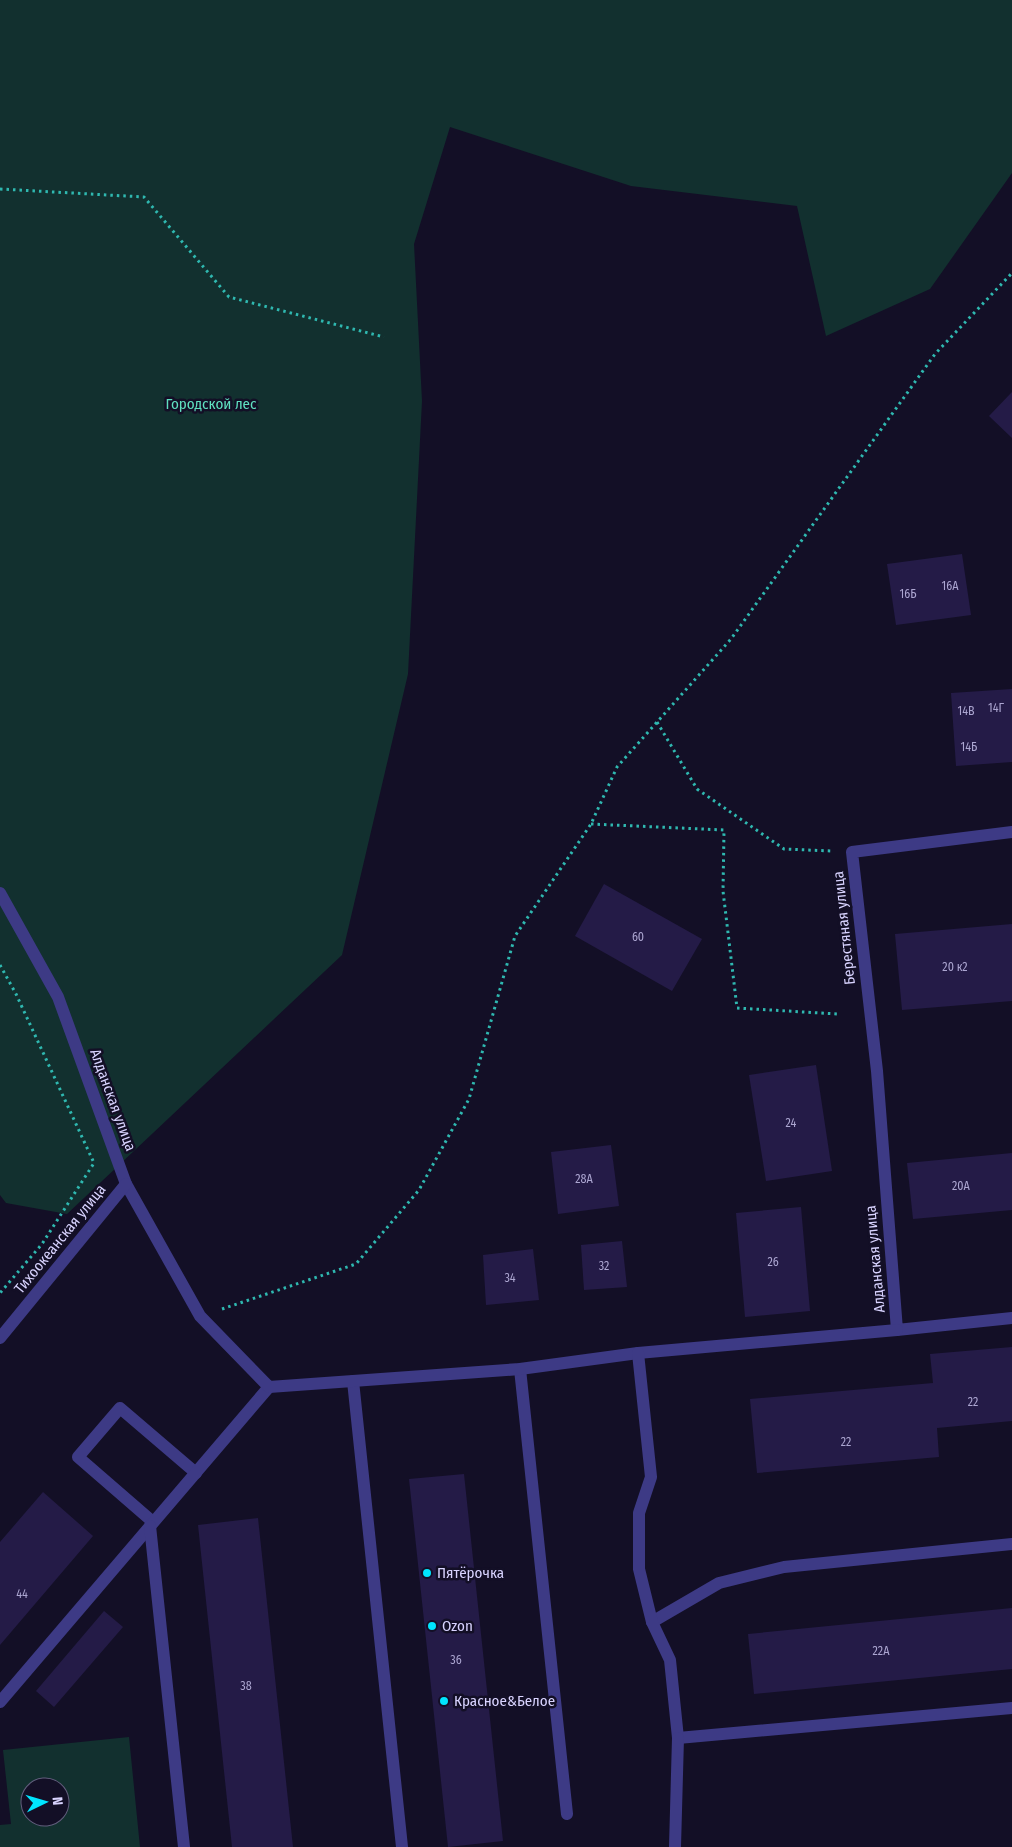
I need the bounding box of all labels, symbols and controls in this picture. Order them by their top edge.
park label: Городской лес [166,395,257,413]
house number: 16А [942,579,959,593]
house number: 16Б [900,587,916,601]
house number: 14Г [988,701,1004,715]
house number: 14В [957,704,975,718]
house number: 14Б [961,740,977,754]
street label: Берестяная улица [829,870,859,986]
house number: 60 [632,930,644,944]
house number: 20 к2 [942,960,968,974]
street label: Алданская улица [86,1046,140,1154]
house number: 24 [786,1116,797,1130]
house number: 28А [575,1172,593,1186]
house number: 20А [952,1179,971,1193]
street label: Тихоокеанская улица [10,1181,110,1297]
street label: Алданская улица [861,1205,889,1313]
house number: 26 [767,1255,779,1269]
house number: 32 [599,1259,609,1273]
house number: 34 [504,1271,516,1285]
house number: 22 [968,1395,978,1409]
house number: 22 [841,1435,851,1449]
place label: Пятёрочка [437,1564,504,1582]
marker: Пятёрочка [421,1567,433,1579]
house number: 44 [16,1587,28,1601]
place label: Ozon [442,1617,473,1635]
marker: Ozon [426,1620,438,1632]
house number: 22А [873,1644,890,1658]
house number: 36 [450,1653,462,1667]
house number: 38 [240,1679,252,1693]
place label: Красное&Белое [454,1692,555,1710]
marker: Красное&Белое [438,1695,450,1707]
north arrow [20,1777,70,1827]
text: N [49,1796,66,1806]

